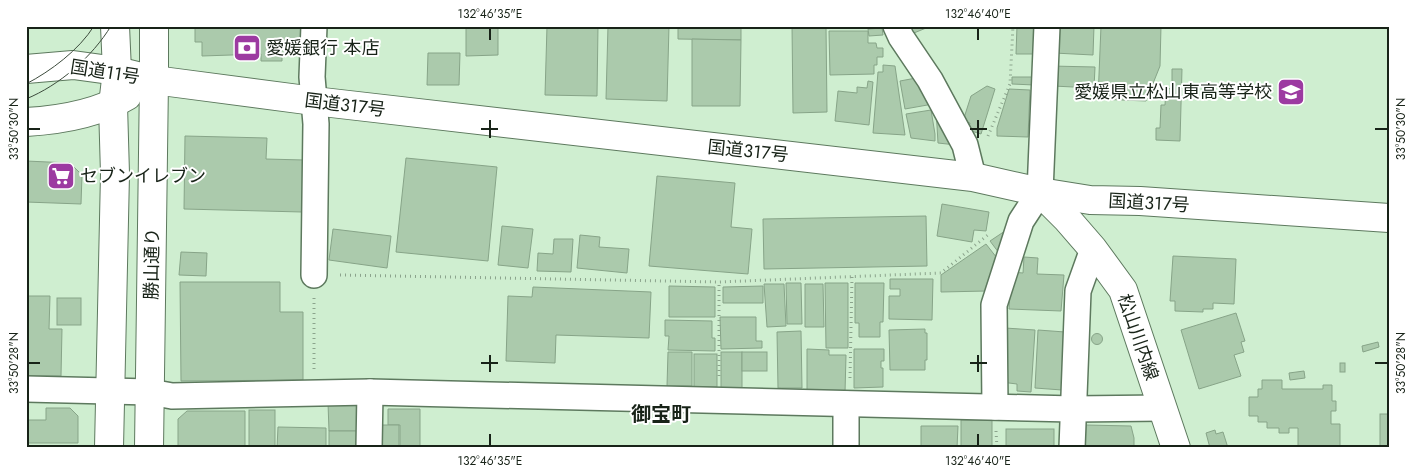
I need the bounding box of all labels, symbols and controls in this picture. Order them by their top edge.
text: 132°46'35"E [458,5,522,23]
text: 132°46'40"E [945,5,1011,23]
bank icon: 愛媛銀行 本店 [232,33,262,63]
place label: 愛媛銀行 本店 [266,35,379,61]
street label: 国道11号 [68,54,142,90]
school or university icon: 愛媛県立松山東高等学校 [1276,77,1306,107]
place label: 愛媛県立松山東高等学校 [1074,79,1272,105]
street label: 国道317号 [303,87,387,123]
text: 33°50'30"N [5,98,23,160]
text: 33°50'30"N [1392,98,1410,160]
street label: 国道317号 [706,134,790,168]
supermarket icon: セブンイレブン [46,161,76,191]
place label: セブンイレブン [80,163,206,189]
street label: 国道317号 [1108,188,1190,218]
street label: 勝山通り [138,228,166,300]
street label: 松山川内線 [1111,290,1165,384]
text: 33°50'28"N [5,332,23,394]
text: 33°50'28"N [1392,332,1410,394]
district label: 御宝町 [631,400,691,429]
text: 132°46'35"E [458,452,522,470]
text: 132°46'40"E [945,452,1011,470]

